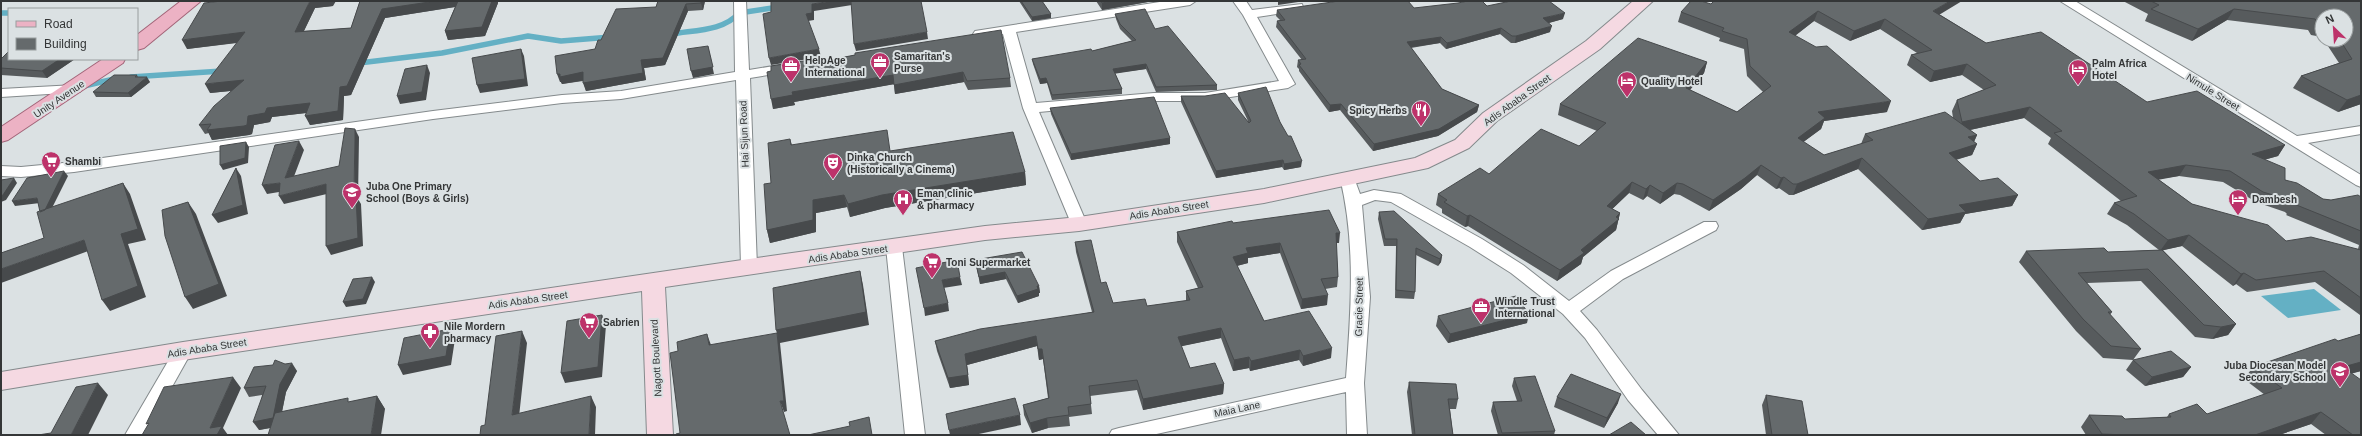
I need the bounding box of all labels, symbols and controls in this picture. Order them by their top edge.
legend [8,8,138,60]
north arrow [2314,8,2354,48]
text: N [2324,12,2336,26]
text: Road [44,17,73,31]
text: Building [44,37,87,51]
office icon: Samaritan's Purse [869,51,891,79]
place label: Samaritan's Purse [894,51,951,74]
office icon: HelpAge International [780,55,802,83]
place label: HelpAge International [805,55,865,78]
hotel icon: Palm Africa Hotel [2067,58,2089,86]
place label: Palm Africa Hotel [2092,58,2147,81]
hotel icon: Quality Hotel [1616,70,1638,98]
street label: Nimule Street [2184,71,2242,113]
street label: Adis Ababa Street [1481,72,1553,128]
place label: Quality Hotel [1641,76,1703,87]
street label: Unity Avenue [32,78,87,120]
restaurant icon: Spicy Herbs [1410,99,1432,127]
street label: Hai Sijun Road [737,100,751,168]
place label: Spicy Herbs [1349,105,1407,116]
supermarket icon: Shambi [40,150,62,178]
theatre icon: Dinka Church (Historically a Cinema) [822,152,844,180]
place label: Dinka Church (Historically a Cinema) [847,152,955,175]
place label: Shambi [65,156,101,167]
school or university icon: Juba One Primary School (Boys & Girls) [341,181,363,209]
place label: Juba One Primary School (Boys & Girls) [366,181,469,204]
hospital icon: Eman clinic & pharmacy [892,188,914,216]
place label: Eman clinic & pharmacy [917,188,975,211]
hotel icon: Dambesh [2227,188,2249,216]
place label: Dambesh [2252,194,2297,205]
street label: Adis Ababa Street [1129,198,1210,222]
street label: Adis Ababa Street [808,243,889,265]
supermarket icon: Toni Supermarket [921,251,943,279]
place label: Toni Supermarket [946,257,1031,268]
street label: Gracie Street [1353,277,1365,337]
street label: Adis Ababa Street [488,289,569,311]
office icon: Windle Trust International [1470,296,1492,324]
place label: Windle Trust International [1495,296,1556,319]
supermarket icon: Sabrien [578,311,600,339]
place label: Sabrien [603,317,640,328]
street label: Nagott Boulevard [648,319,664,397]
pharmacy icon: Nile Mordern pharmacy [419,321,441,349]
place label: Nile Mordern pharmacy [444,321,505,344]
street label: Adis Ababa Street [167,336,248,360]
place label: Juba Diocesan Model Secondary School [2224,360,2326,383]
school or university icon: Juba Diocesan Model Secondary School [2329,360,2351,388]
street label: Maia Lane [1213,399,1261,419]

